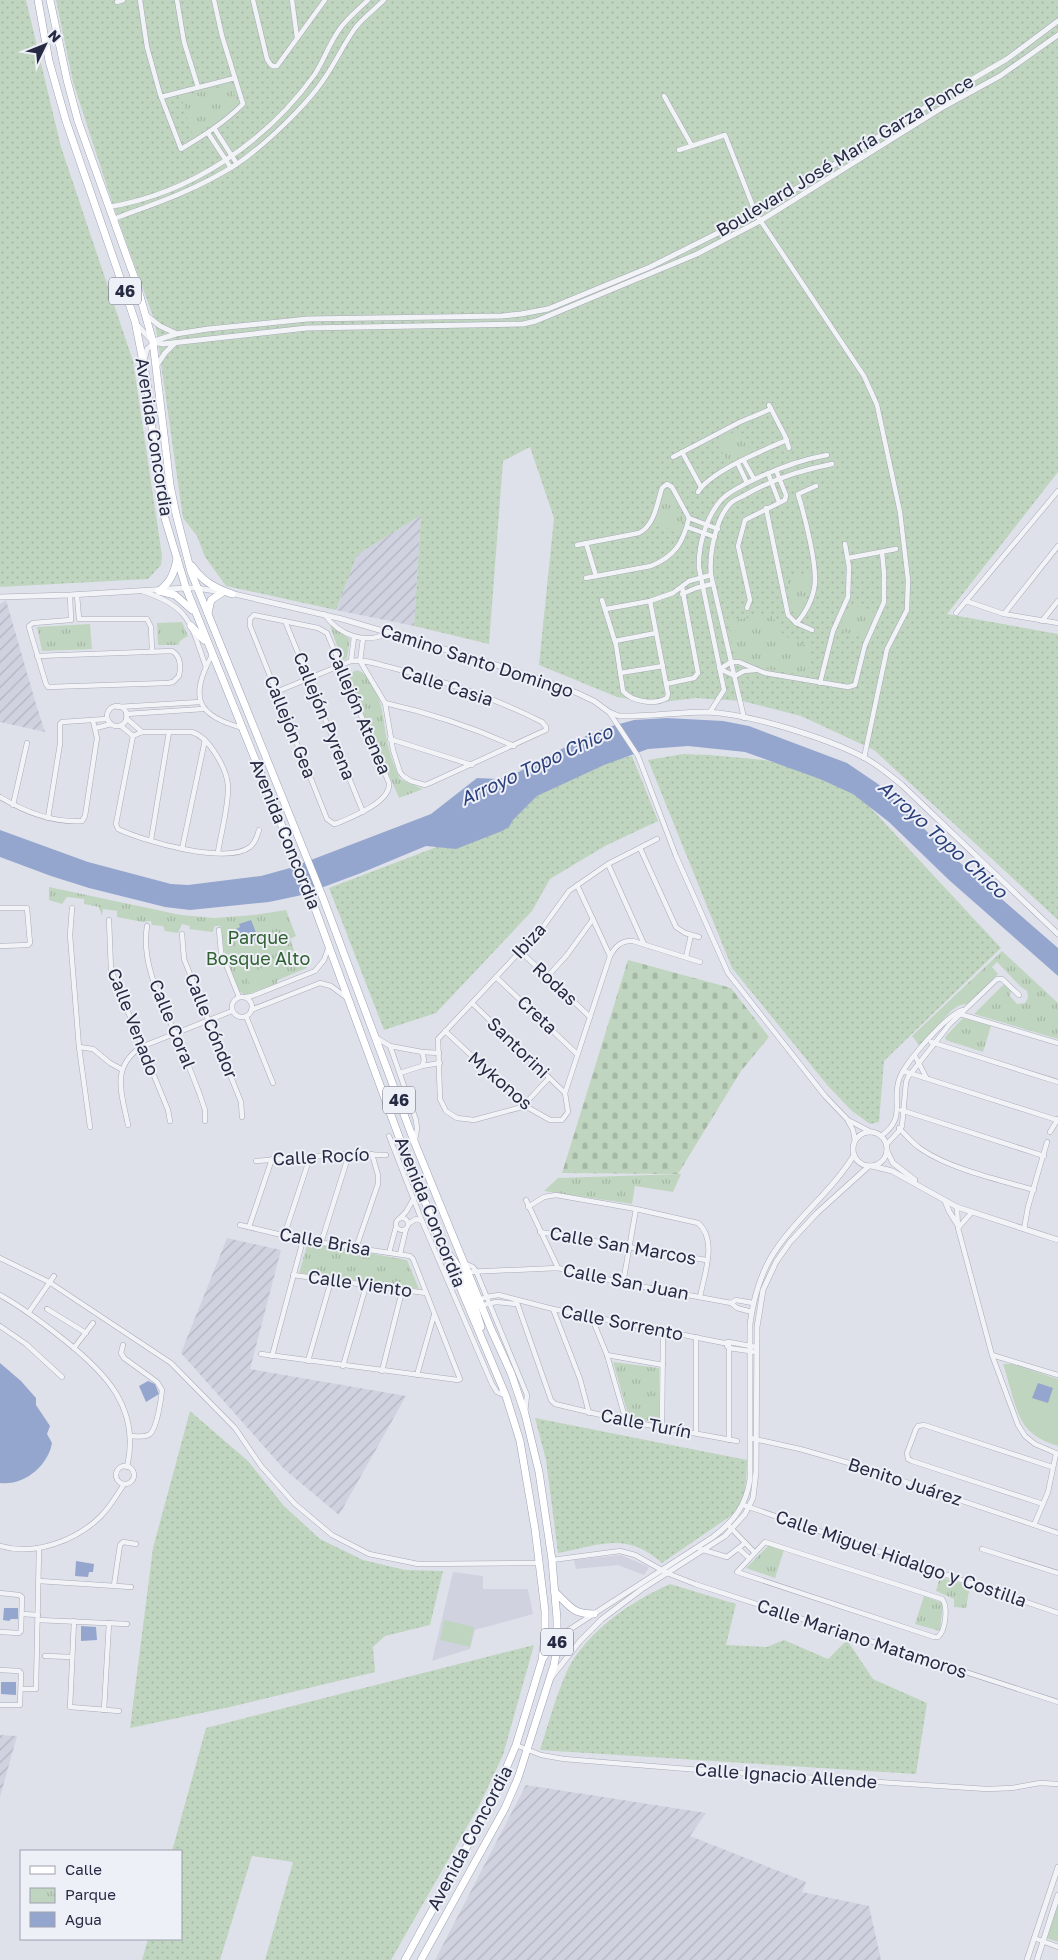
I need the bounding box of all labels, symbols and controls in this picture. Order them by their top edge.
north arrow [20,20,70,70]
text: N [45,26,65,45]
street label: Boulevard José María Garza Ponce [712,69,977,241]
road number: 46 [109,278,141,304]
street label: Avenida Concordia [132,356,178,518]
street label: Camino Santo Domingo [378,618,577,702]
street label: Callejón Atenea [323,644,397,778]
street label: Callejón Pyrena [289,648,361,783]
street label: Calle Casia [398,660,496,710]
street label: Callejón Gea [260,672,321,781]
water label: Arroyo Topo Chico [456,718,617,810]
street label: Avenida Concordia [246,755,326,912]
water label: Arroyo Topo Chico [874,775,1014,904]
street label: Ibiza [506,918,550,963]
park label: Parque Bosque Alto [206,926,310,969]
street label: Rodas [529,957,583,1010]
street label: Calle Venado [103,965,164,1078]
street label: Calle Cóndor [181,970,243,1082]
street label: Calle Coral [145,976,201,1072]
street label: Creta [513,990,562,1038]
street label: Santorini [483,1012,555,1082]
street label: Mykonos [464,1046,537,1114]
road number: 46 [383,1086,415,1114]
street label: Avenida Concordia [391,1133,471,1290]
street label: Calle Rocío [272,1142,370,1170]
street label: Calle San Marcos [548,1221,698,1269]
street label: Calle Brisa [278,1222,373,1260]
street label: Calle San Juan [561,1258,691,1304]
street label: Calle Viento [307,1265,414,1301]
street label: Calle Sorrento [559,1299,685,1345]
street label: Calle Turín [599,1403,693,1443]
street label: Benito Juárez [846,1452,965,1510]
street label: Calle Miguel Hidalgo y Costilla [773,1505,1030,1611]
street label: Calle Mariano Matamoros [755,1594,970,1682]
road number: 46 [541,1628,573,1655]
street label: Calle Ignacio Allende [694,1758,878,1792]
street label: Avenida Concordia [422,1762,516,1914]
legend [20,1850,182,1940]
text: Calle [65,1860,102,1878]
text: Parque [65,1885,116,1903]
text: Agua [65,1910,102,1928]

